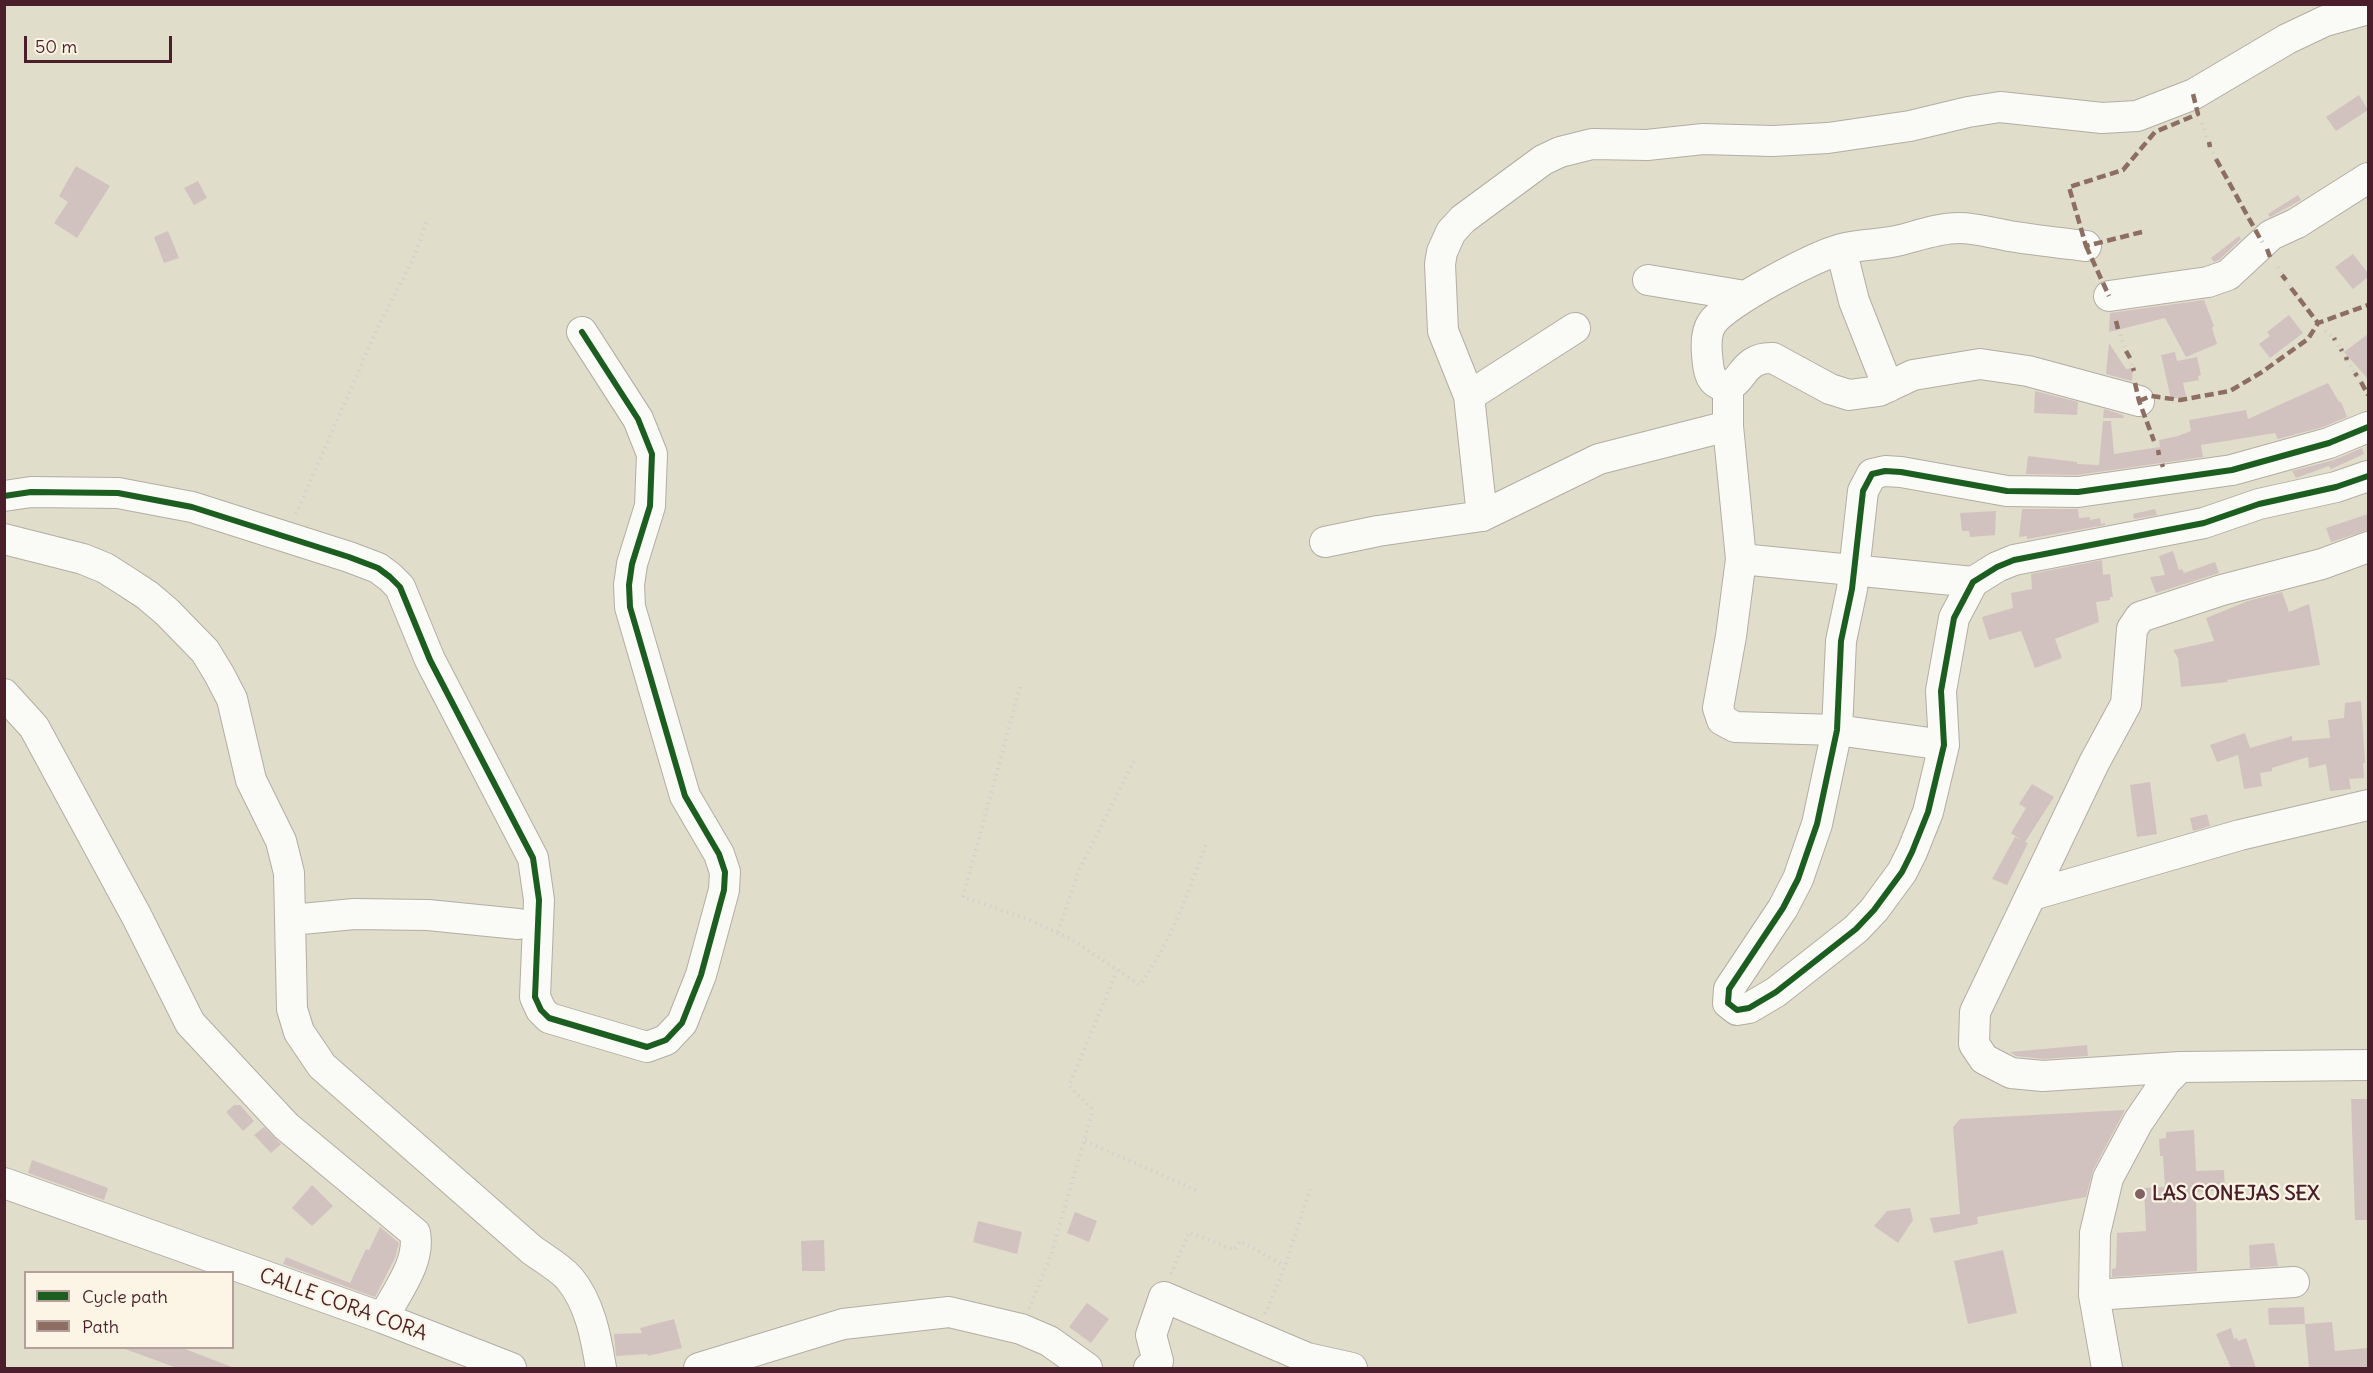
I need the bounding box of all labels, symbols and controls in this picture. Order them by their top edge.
scale bar [27,24,176,62]
text: 50 m [35,35,77,58]
place label: LAS CONEJAS SEX [2152,1182,2320,1206]
marker: LAS CONEJAS SEX [2133,1187,2147,1201]
street label: CALLE CORA CORA [256,1264,430,1346]
legend [24,1271,234,1349]
text: Cycle path [82,1285,168,1308]
text: Path [82,1315,119,1338]

